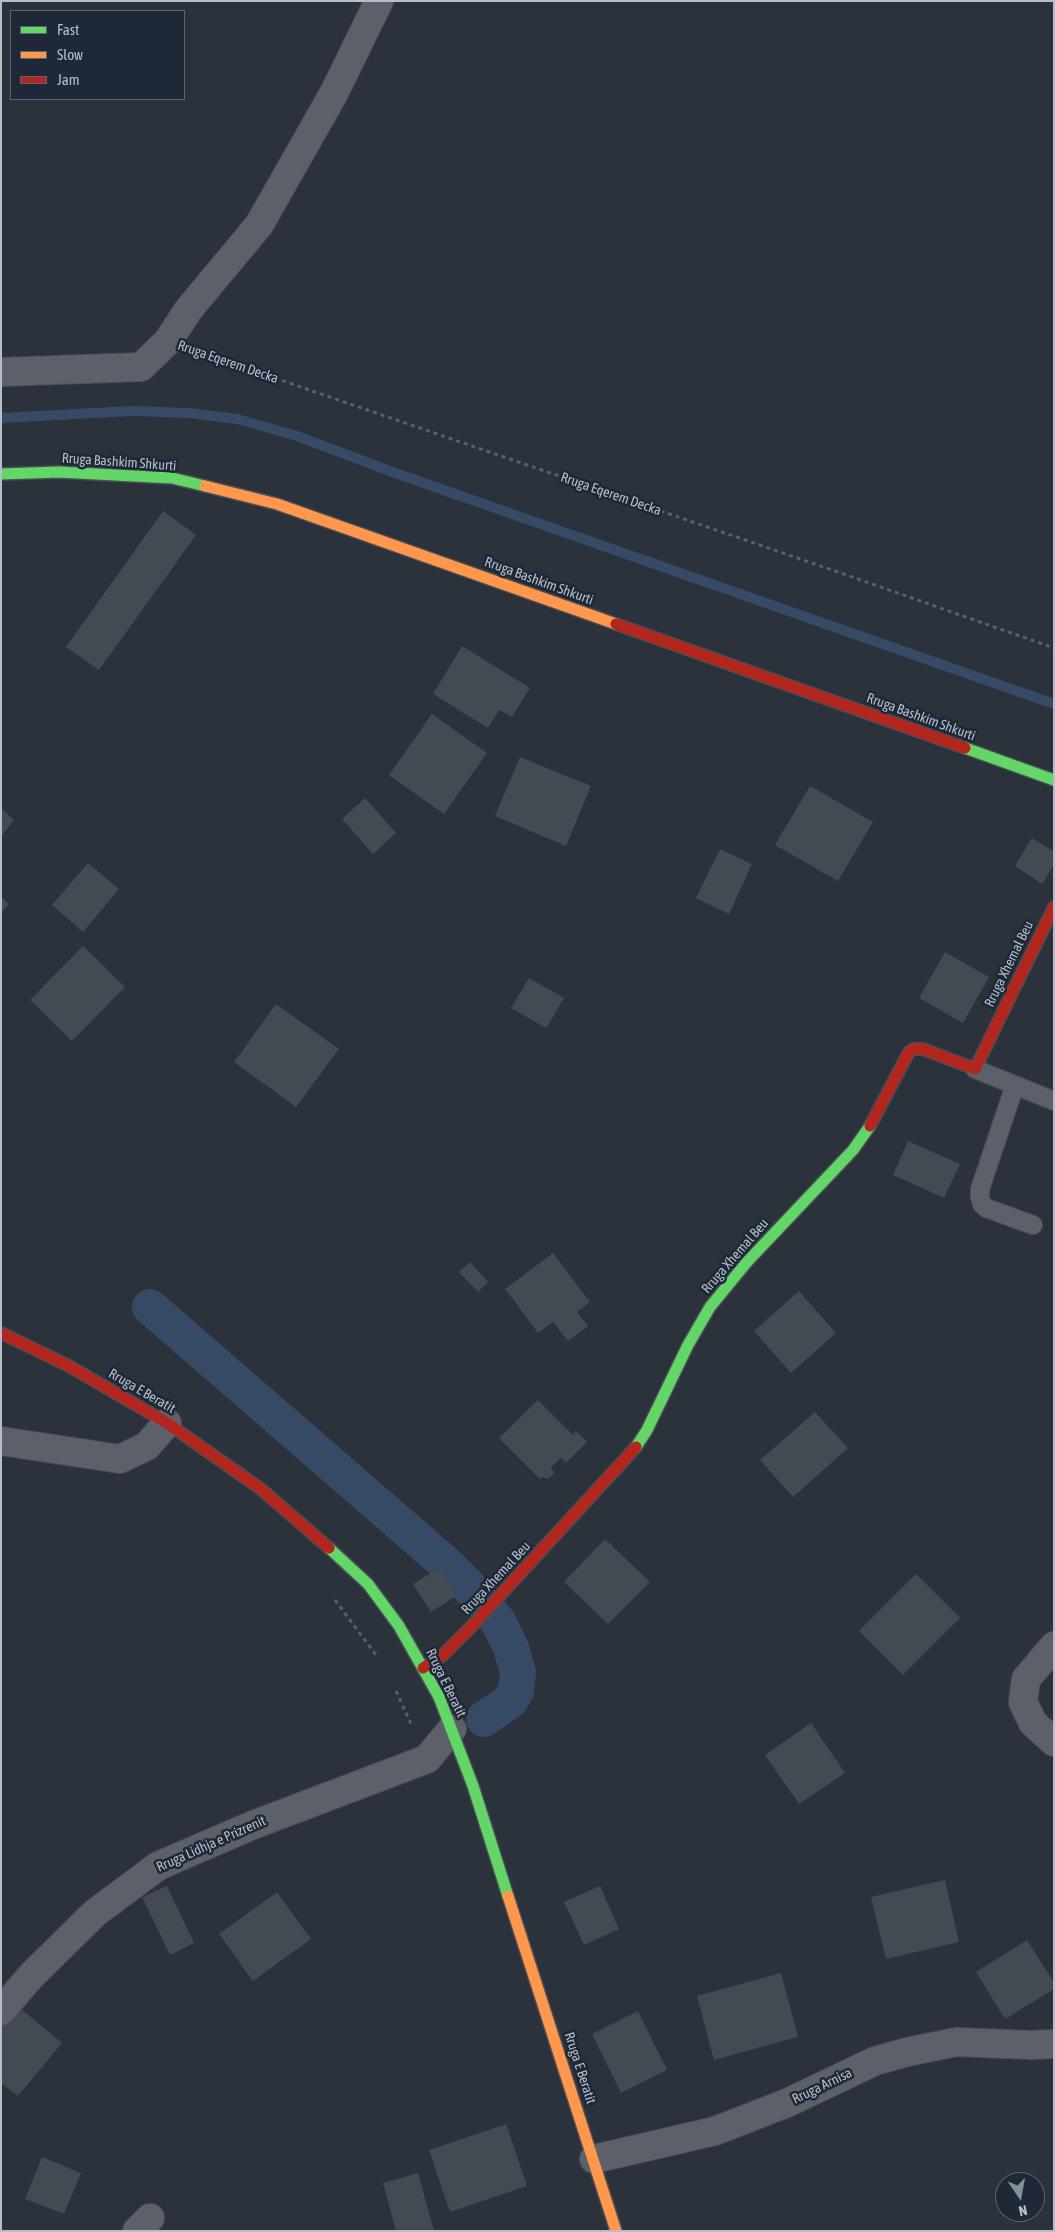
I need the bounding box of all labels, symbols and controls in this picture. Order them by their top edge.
legend [10,10,185,100]
text: Fast [57,21,79,38]
text: Slow [57,46,83,63]
text: Jam [57,71,80,88]
street label: Rruga Eqerem Decka [175,337,281,387]
street label: Rruga Bashkim Shkurti [61,450,177,474]
street label: Rruga Eqerem Decka [558,469,664,519]
street label: Rruga Bashkim Shkurti [482,553,596,609]
street label: Rruga Bashkim Shkurti [864,689,978,745]
street label: Rruga Xhemal Beu [981,918,1037,1010]
street label: Rruga Xhemal Beu [698,1215,772,1297]
street label: Rruga E Beratit [106,1365,178,1417]
street label: Rruga Xhemal Beu [458,1538,534,1618]
street label: Rruga E Beratit [422,1646,470,1720]
street label: Rruga Lidhja e Prizrenit [154,1812,268,1876]
street label: Rruga E Beratit [560,2030,600,2106]
street label: Rruga Arnisa [789,2064,855,2108]
north arrow [995,2172,1045,2222]
text: N [1017,2202,1029,2219]

